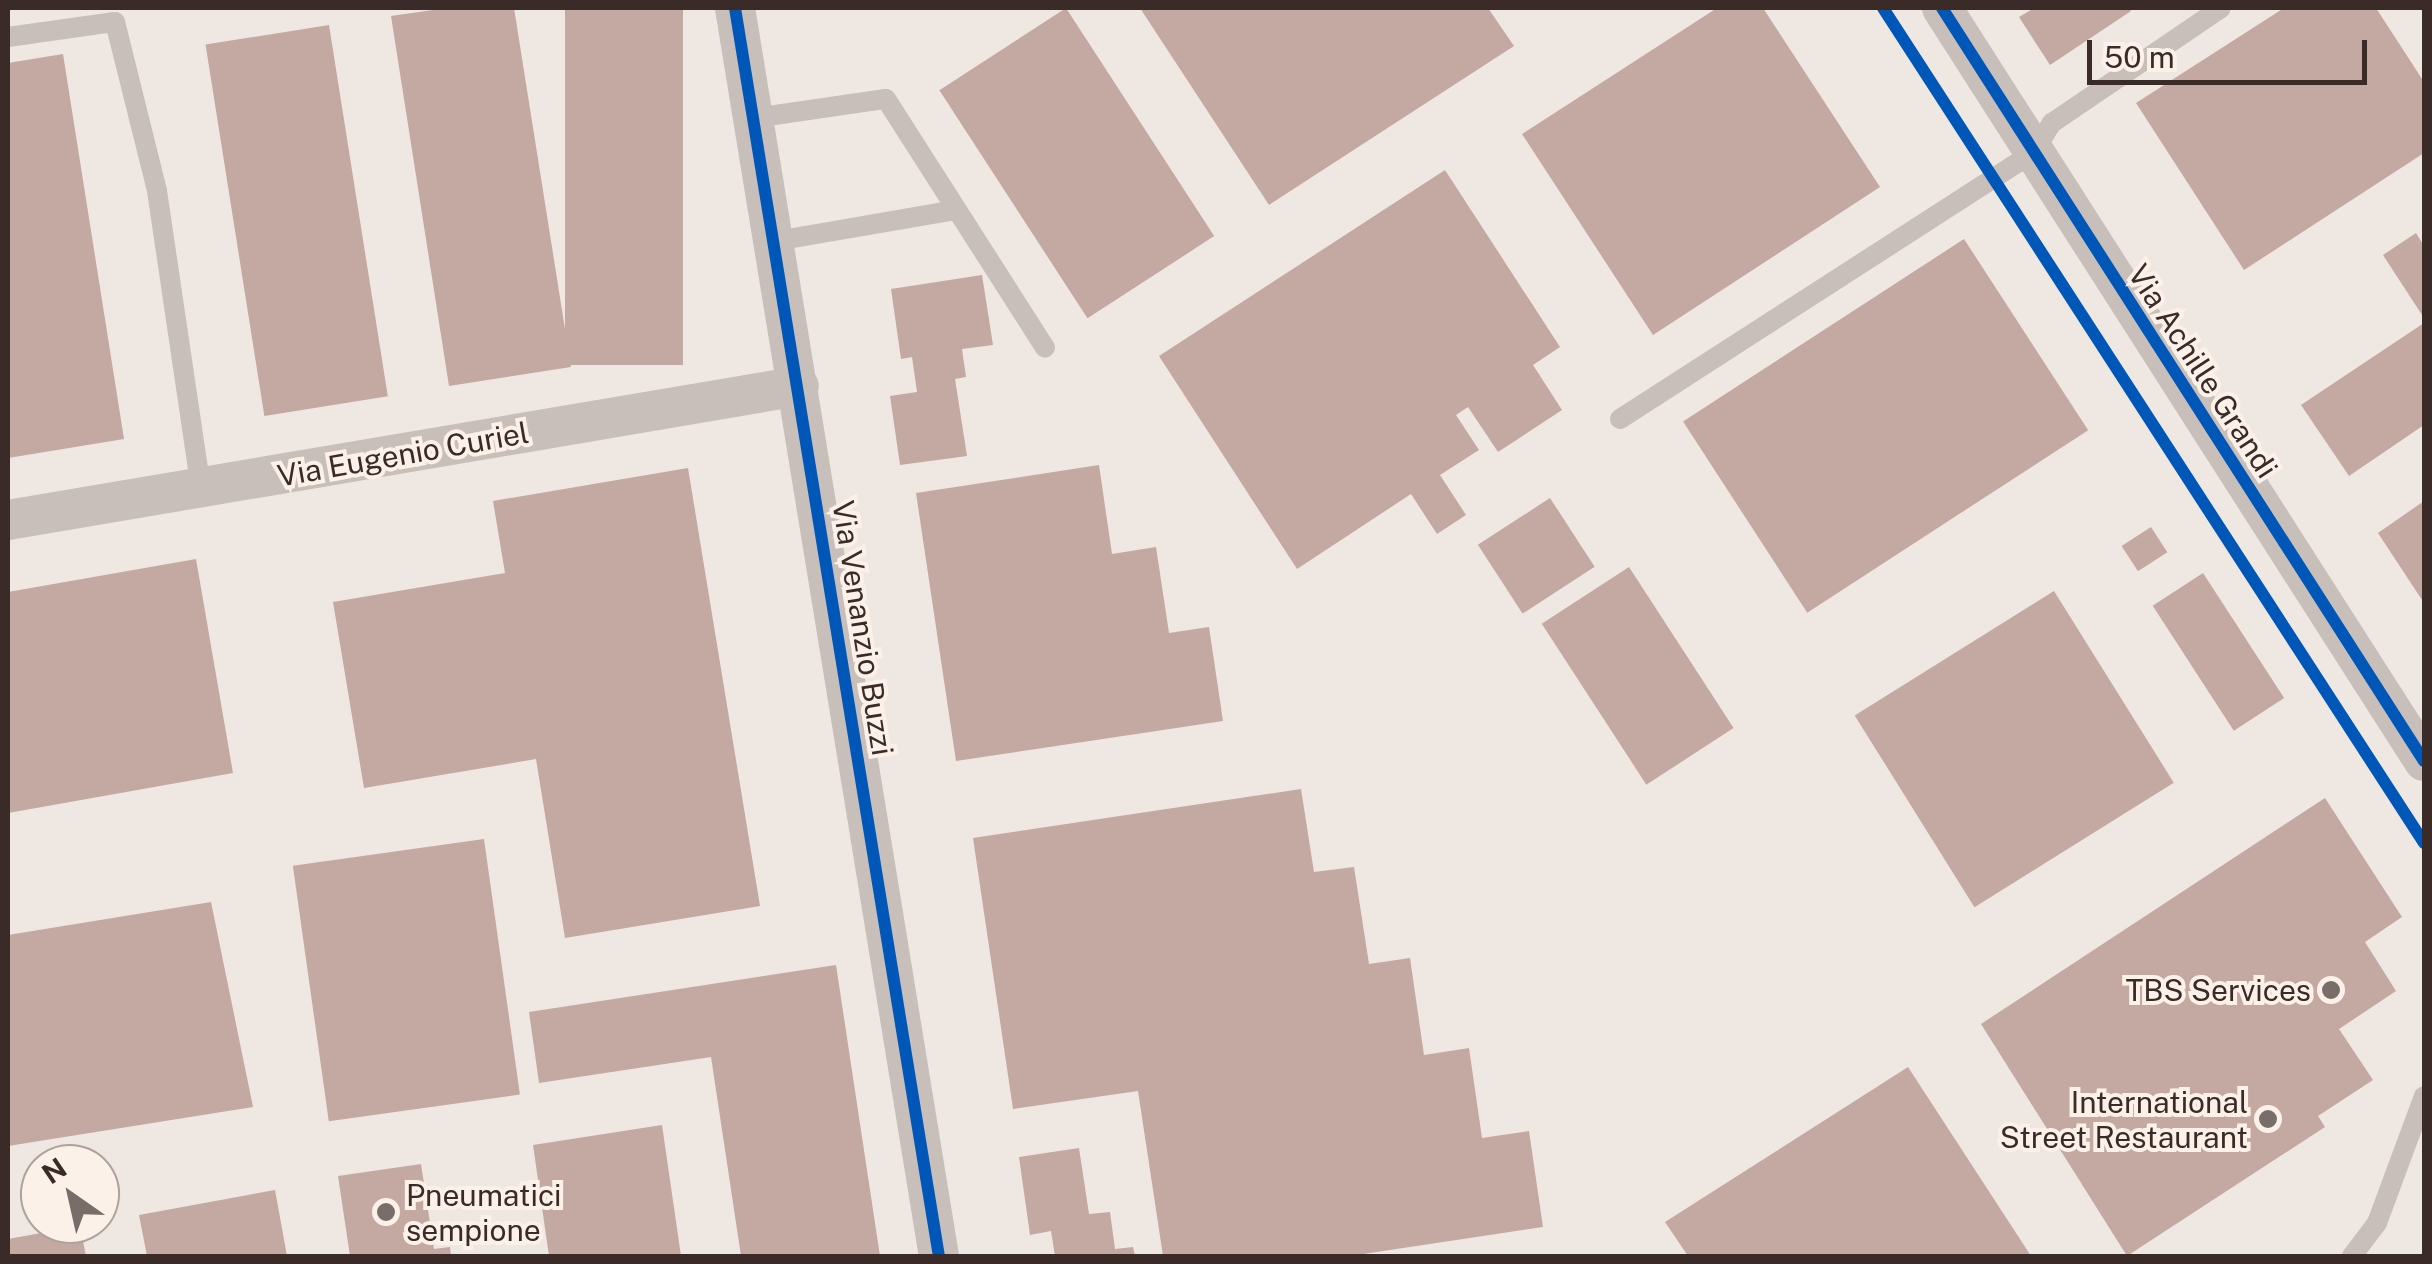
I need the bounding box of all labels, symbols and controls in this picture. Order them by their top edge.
scale bar [2092,20,2372,82]
text: 50 m [2104,39,2175,75]
street label: Via Achille Grandi [2121,258,2285,484]
street label: Via Eugenio Curiel [274,414,532,494]
street label: Via Venanzio Buzzi [825,497,901,759]
place label: TBS Services [2126,972,2311,1008]
marker: TBS Services [2320,979,2342,1001]
place label: International Street Restaurant [2000,1084,2248,1154]
marker: International Street Restaurant [2257,1108,2279,1130]
north arrow [20,1144,120,1244]
text: N [36,1151,72,1190]
place label: Pneumatici sempione [406,1177,561,1248]
marker: Pneumatici sempione [375,1201,397,1223]

